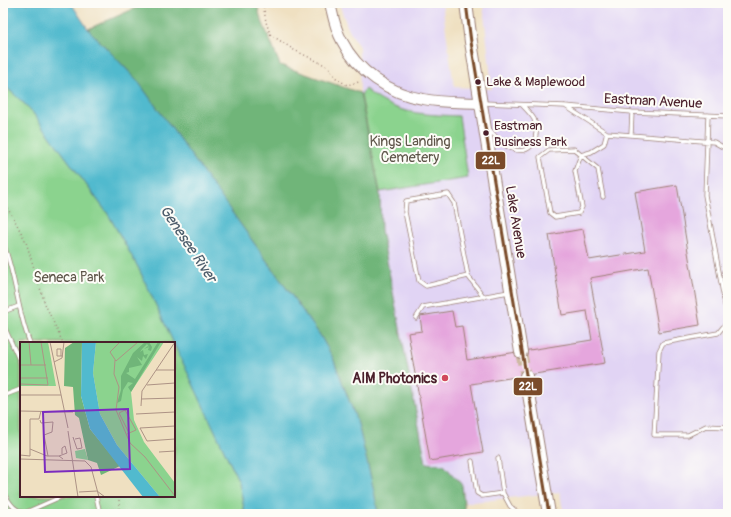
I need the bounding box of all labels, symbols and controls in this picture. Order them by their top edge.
place label: Lake & Maplewood [486,74,585,90]
marker: Lake & Maplewood [473,77,483,87]
street label: Eastman Avenue [604,90,703,112]
place label: Eastman Business Park [494,118,567,150]
marker: Eastman Business Park [481,128,491,138]
park label: Kings Landing Cemetery [369,133,451,166]
line badge: 22L [475,151,506,170]
text: 22L [482,154,500,167]
street label: Lake Avenue [502,185,530,260]
water label: Genesee River [155,202,222,288]
park label: Seneca Park [34,269,105,286]
inset map [20,342,175,497]
place label: AIM Photonics [352,370,438,387]
marker: AIM Photonics [440,373,450,383]
line badge: 22L [513,377,543,396]
text: 22L [519,380,537,393]

